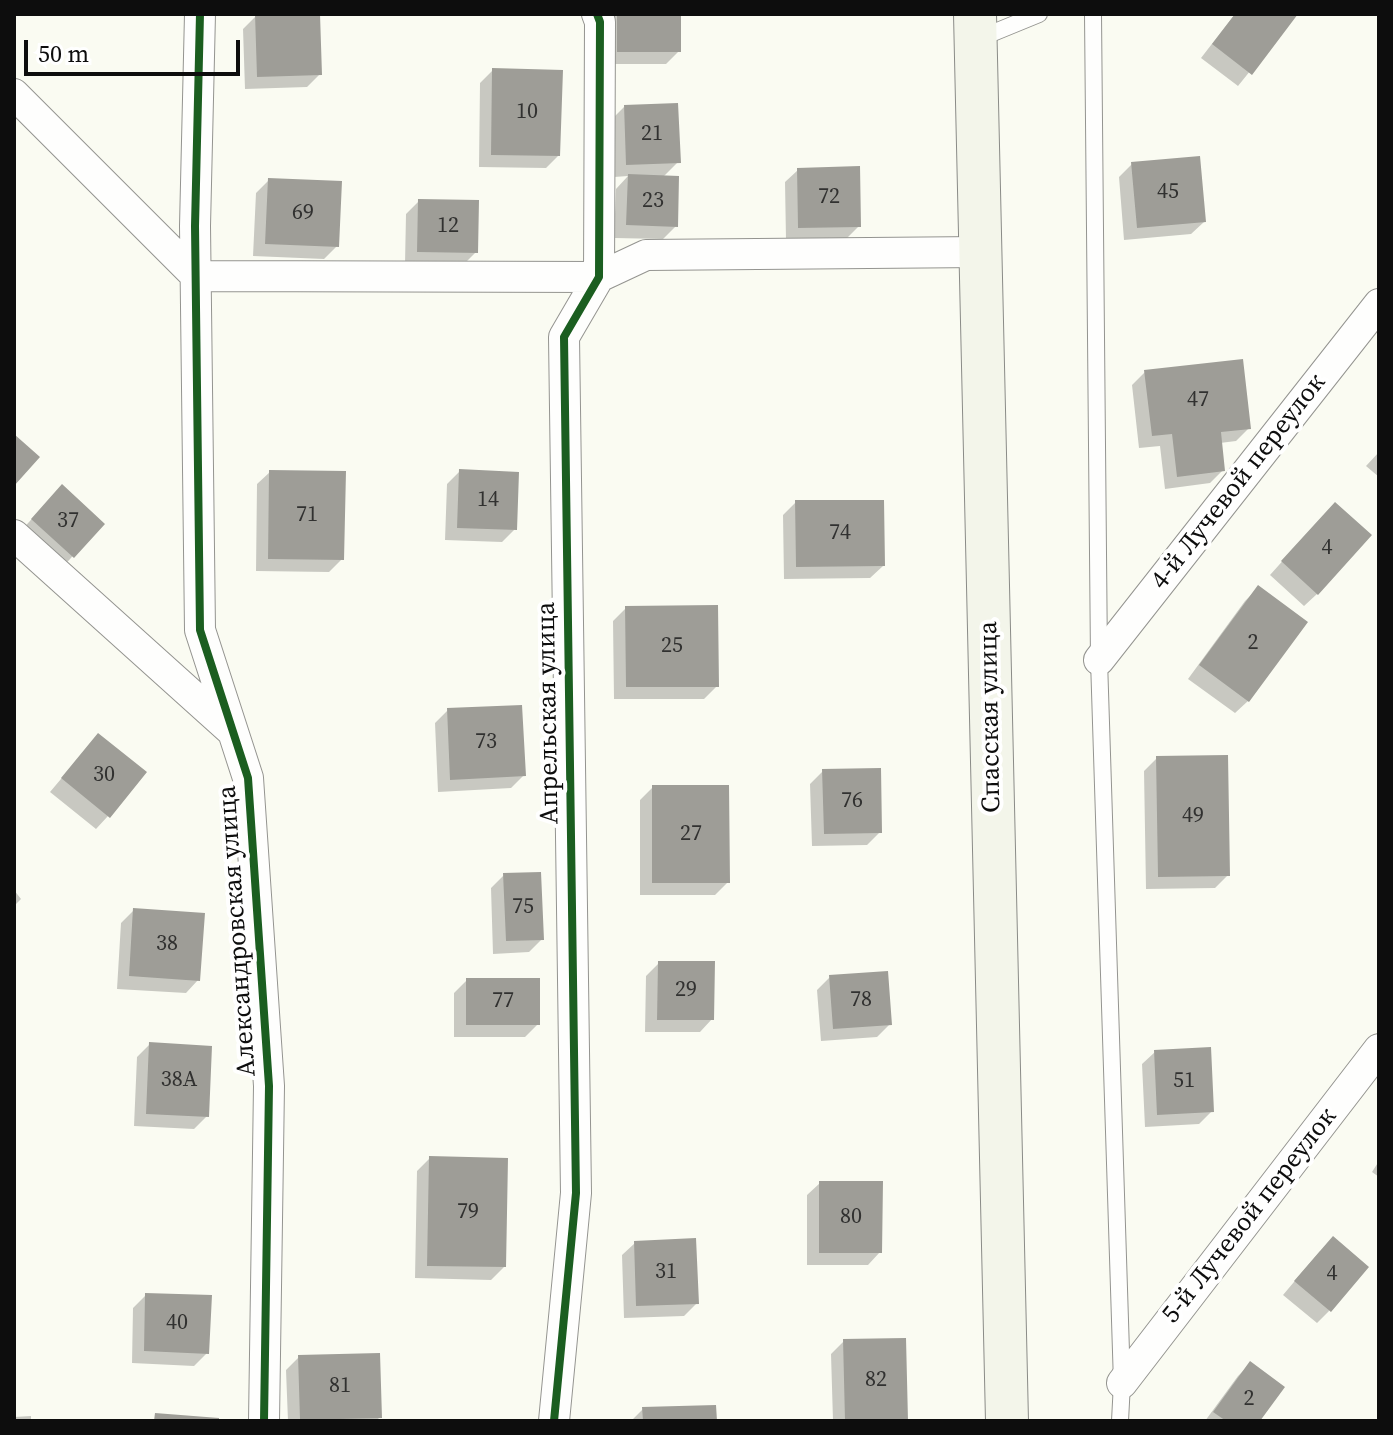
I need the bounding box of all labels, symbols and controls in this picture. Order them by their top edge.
scale bar [28,24,244,74]
text: 50 m [38,37,89,70]
house number: 10 [516,99,538,125]
house number: 21 [641,121,663,147]
house number: 45 [1157,179,1179,205]
house number: 72 [818,184,840,210]
house number: 23 [642,188,664,214]
house number: 69 [292,200,314,226]
house number: 12 [437,213,459,239]
street label: 4-й Лучевой переулок [1145,368,1333,596]
house number: 47 [1187,387,1209,413]
house number: 14 [477,487,499,513]
house number: 71 [296,502,318,528]
house number: 37 [57,508,79,534]
house number: 74 [829,520,851,546]
house number: 4 [1322,535,1332,561]
street label: Апрельская улица [531,602,567,824]
street label: Спасская улица [974,621,1008,813]
house number: 2 [1248,630,1258,656]
house number: 25 [661,633,683,659]
house number: 73 [475,729,497,755]
house number: 30 [93,762,115,788]
street label: Александровская улица [212,785,264,1077]
house number: 76 [841,788,863,814]
house number: 49 [1182,803,1204,829]
house number: 27 [680,821,702,847]
house number: 75 [512,894,534,920]
house number: 38 [156,931,178,957]
house number: 29 [675,977,697,1003]
house number: 78 [850,987,872,1013]
house number: 77 [492,988,514,1014]
house number: 38А [161,1067,197,1093]
house number: 51 [1173,1068,1195,1094]
street label: 5-й Лучевой переулок [1156,1102,1344,1330]
house number: 79 [457,1199,479,1225]
house number: 80 [840,1204,862,1230]
house number: 31 [655,1259,677,1285]
house number: 4 [1327,1261,1337,1287]
house number: 40 [166,1310,188,1336]
house number: 82 [865,1367,887,1393]
house number: 81 [329,1373,351,1399]
house number: 2 [1244,1386,1254,1412]

